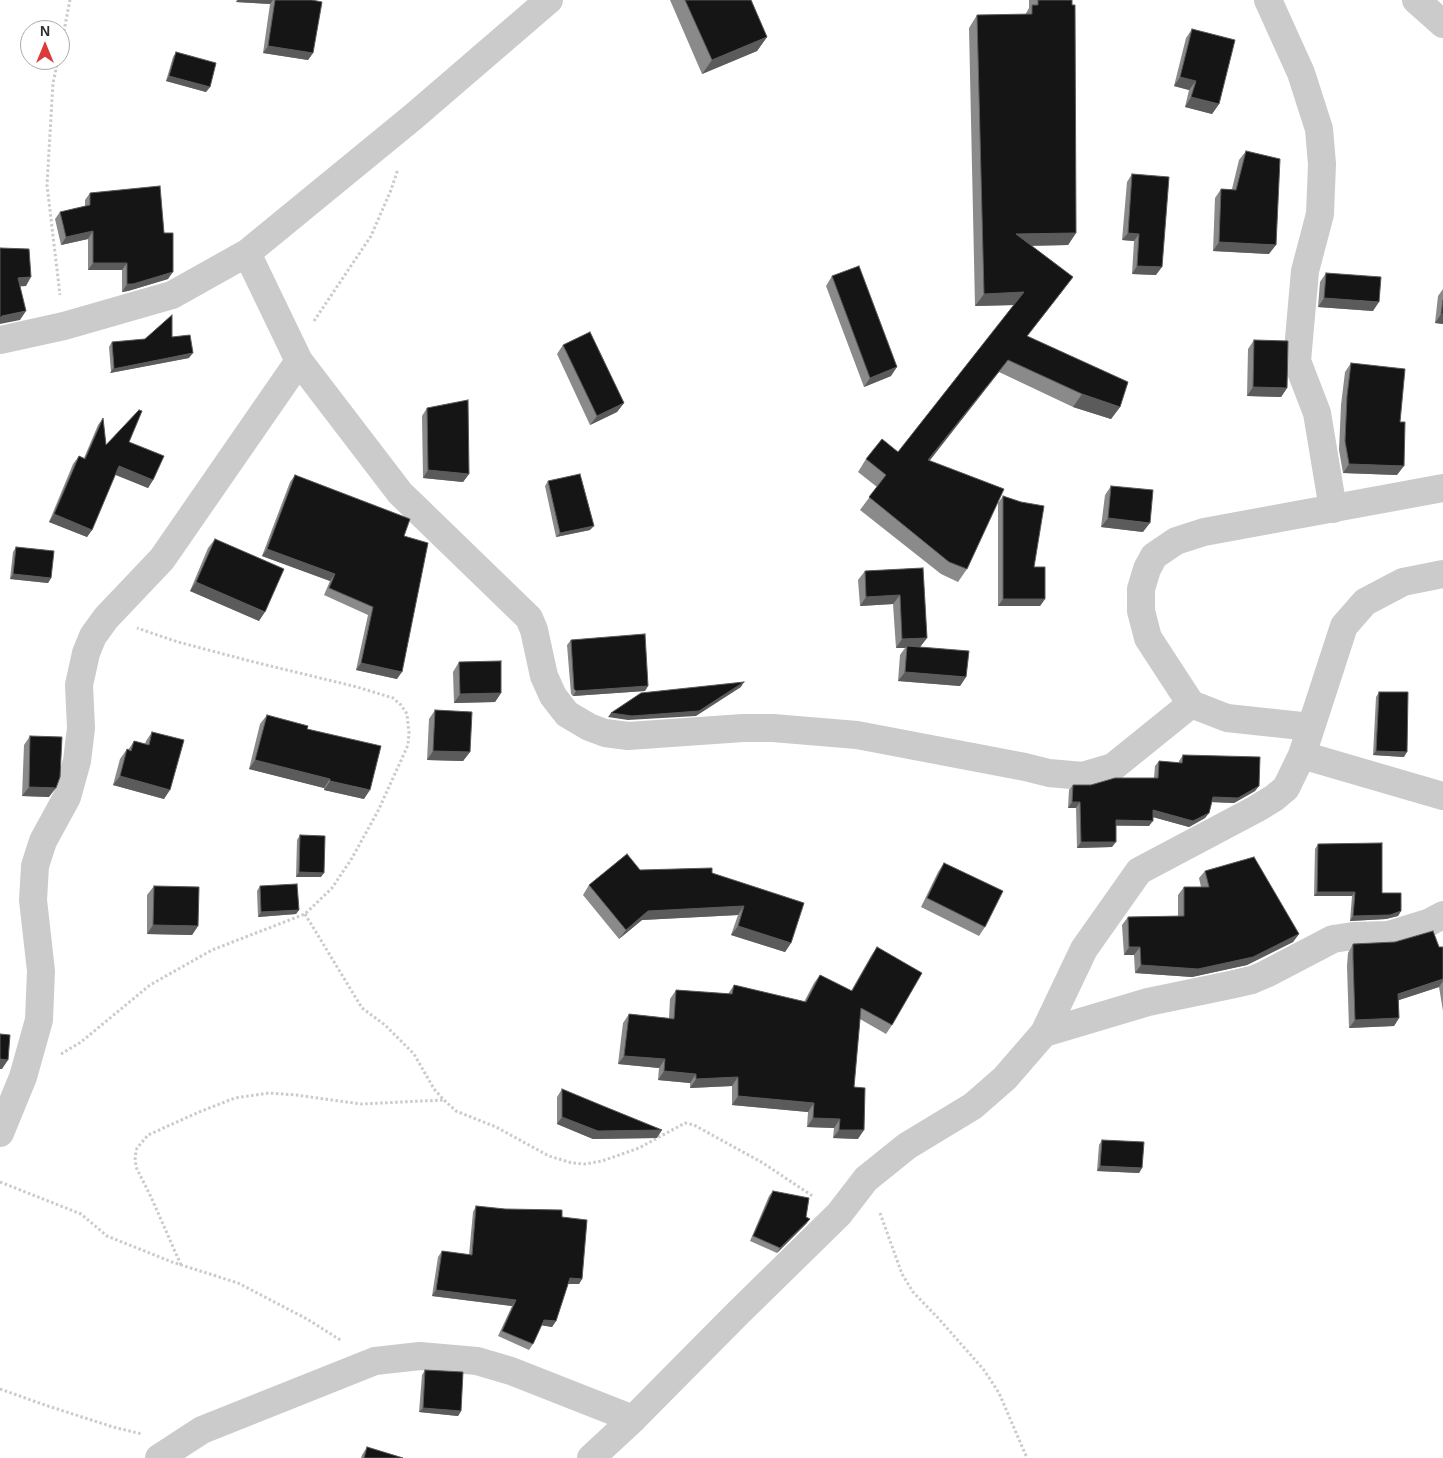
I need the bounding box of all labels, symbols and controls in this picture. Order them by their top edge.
north arrow [20,20,70,70]
text: N [40,23,50,39]

